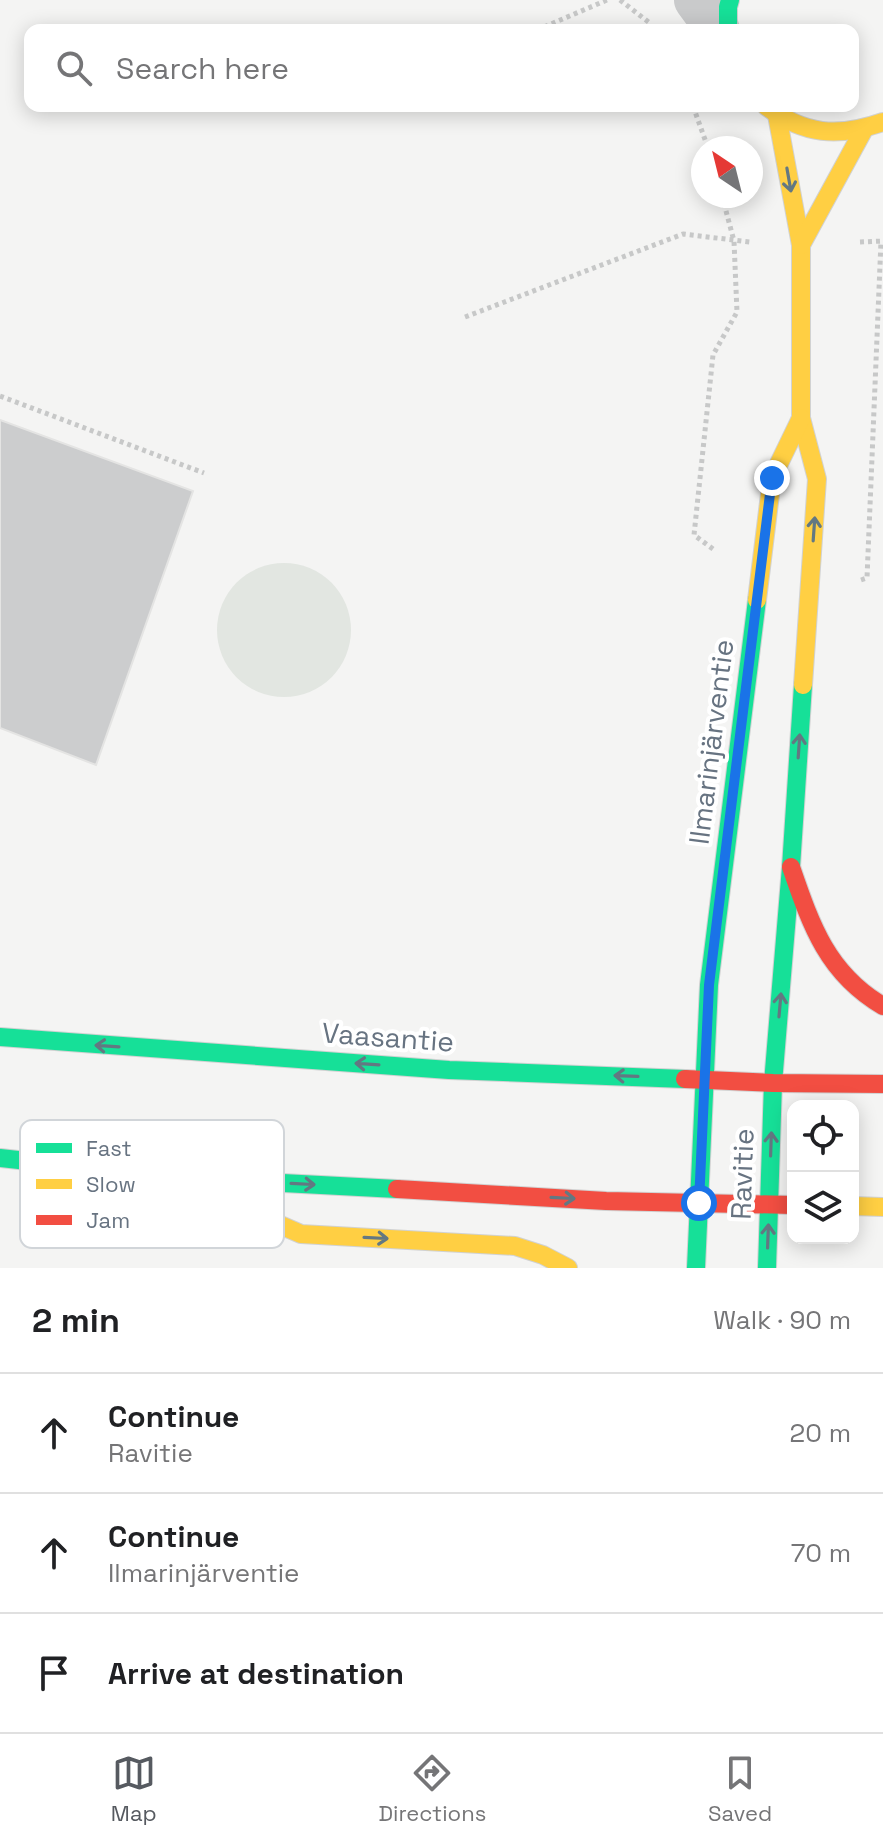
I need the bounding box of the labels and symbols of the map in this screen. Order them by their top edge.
north arrow [691,136,763,208]
one-way arrow [782,167,797,192]
route end [754,460,790,496]
one-way arrow [807,516,822,543]
street label: Ilmarinjärventie [681,637,741,847]
one-way arrow [792,733,807,760]
one-way arrow [772,992,787,1019]
street label: Vaasantie [321,1014,455,1060]
one-way arrow [94,1038,121,1053]
one-way arrow [354,1056,381,1071]
one-way arrow [613,1069,640,1084]
legend [20,1120,284,1248]
street label: Ravitie [722,1128,762,1220]
one-way arrow [763,1131,778,1158]
text: Fast [86,1134,132,1162]
text: Slow [86,1170,136,1198]
one-way arrow [289,1177,316,1192]
route start [681,1185,717,1221]
one-way arrow [549,1191,576,1206]
text: Jam [86,1206,130,1234]
one-way arrow [760,1223,775,1250]
one-way arrow [362,1231,389,1246]

